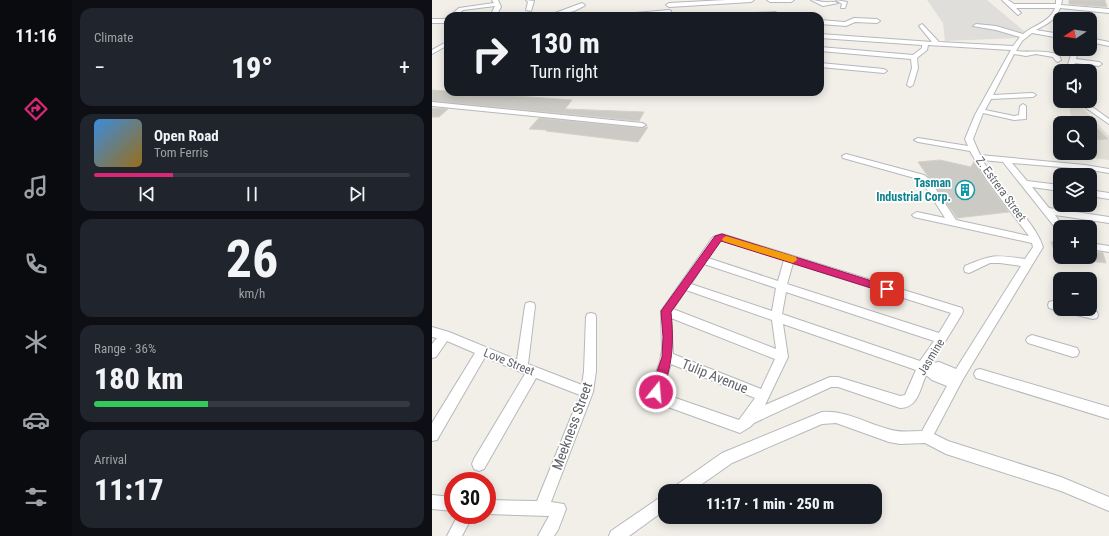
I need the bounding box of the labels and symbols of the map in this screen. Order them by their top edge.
north arrow [1053,12,1097,56]
street label: Z. Estrera Street [973,154,1029,224]
place label: Tasman Industrial Corp. [876,176,951,204]
building icon: Tasman Industrial Corp. [954,179,976,201]
pin [870,272,904,306]
street label: Jasmine [915,336,948,378]
street label: Love Street [482,346,537,379]
street label: Tulip Avenue [679,355,751,397]
position arrow [635,371,677,413]
street label: Meekness Street [549,380,595,472]
speed limit sign: 30 [444,472,496,524]

